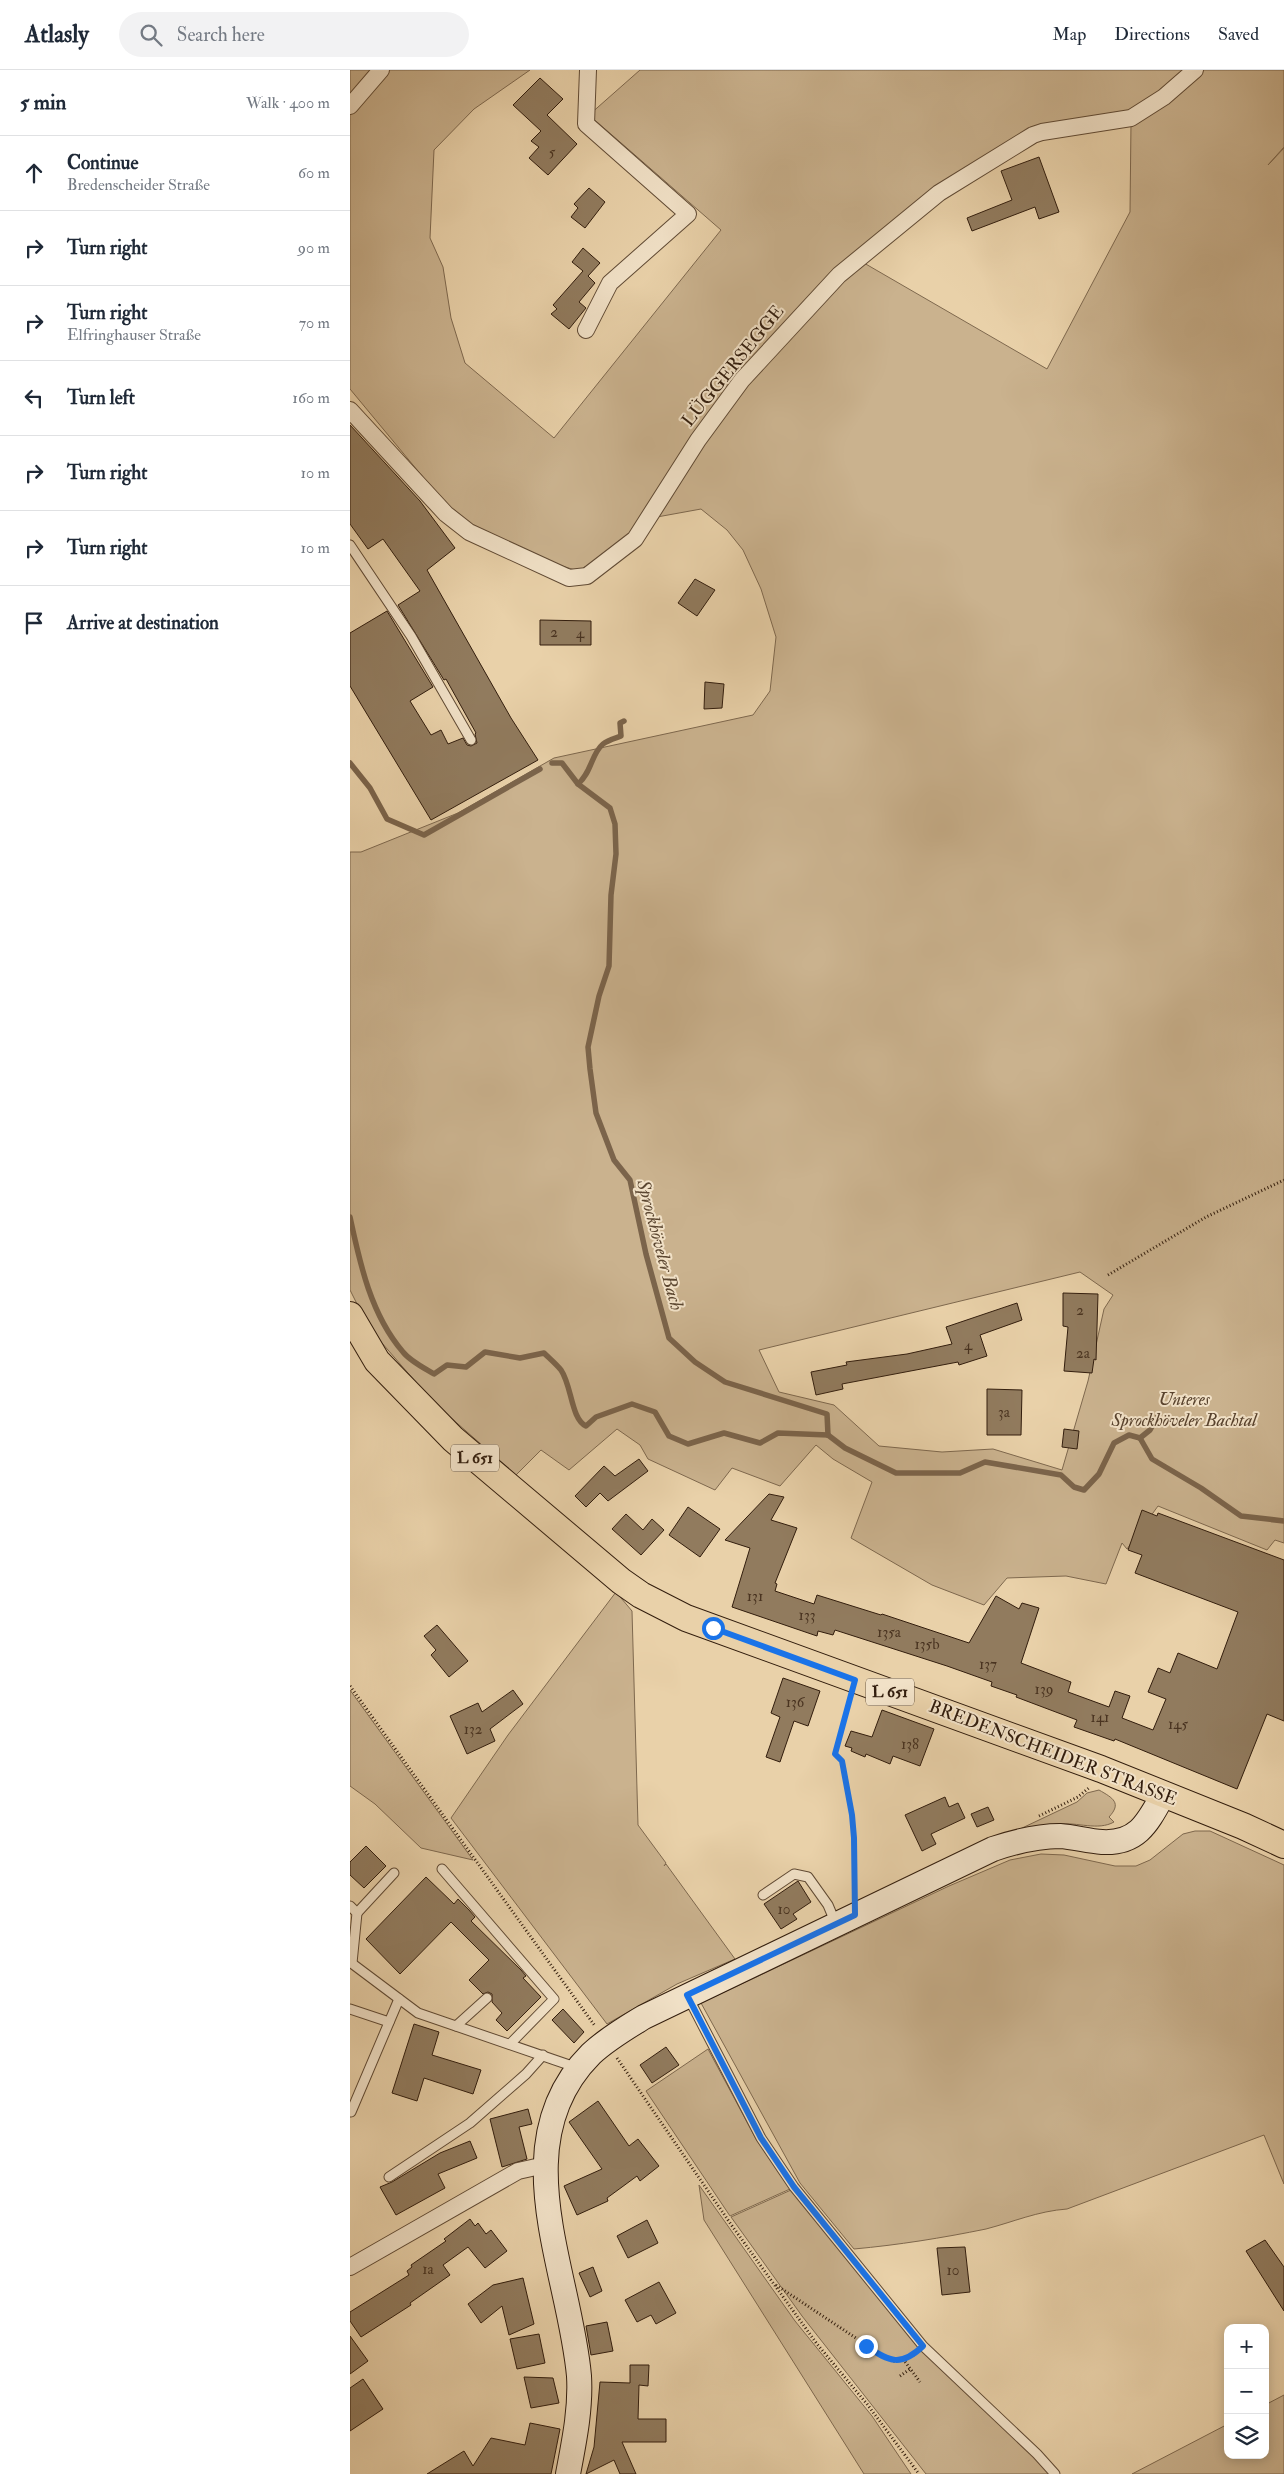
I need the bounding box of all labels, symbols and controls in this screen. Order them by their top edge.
search box [119,12,469,57]
text: Atlasly [25,19,89,50]
icon: search [137,21,165,49]
text: Search here [177,23,265,47]
text: Map [1053,23,1086,46]
text: Directions [1114,23,1190,46]
text: Saved [1218,23,1259,46]
text: 5 min [20,89,66,116]
text: Walk · 400 m [246,93,330,113]
house number: 5 [549,143,556,162]
text: Continue [67,151,138,175]
icon: ahead [20,159,48,187]
text: 60 m [298,163,330,183]
text: Bredenscheider Straße [67,175,210,195]
icon: right [20,234,48,262]
text: Turn right [67,236,147,260]
text: 90 m [298,238,330,258]
street label: LÜGGERSEGGE [677,300,789,432]
text: Turn right [67,301,147,325]
icon: right [20,309,48,337]
text: 70 m [299,313,330,333]
text: Elfringhauser Straße [67,325,201,345]
icon: left [20,384,48,412]
text: Turn left [67,386,135,410]
text: 160 m [292,388,330,408]
icon: right [20,459,48,487]
text: Turn right [67,461,147,485]
text: 10 m [300,463,330,483]
icon: right [20,534,48,562]
text: Turn right [67,536,147,560]
text: 10 m [300,538,330,558]
icon: arrive [20,609,48,637]
text: Arrive at destination [67,611,219,635]
house number: 2 [550,623,558,642]
house number: 4 [576,624,585,643]
water label: Sprockhöveler Bach [631,1176,689,1313]
house number: 2 [1076,1301,1084,1320]
house number: 4 [964,1336,973,1355]
house number: 2a [1076,1344,1091,1363]
park label: Unteres Sprockhöveler Bachtal [1110,1388,1258,1432]
house number: 3a [998,1403,1011,1422]
road number: L 651 [451,1445,499,1472]
house number: 131 [747,1587,763,1606]
house number: 133 [799,1606,815,1625]
route start [702,1617,725,1640]
house number: 135a [877,1623,902,1642]
house number: 135b [914,1635,940,1654]
house number: 137 [979,1655,997,1674]
road number: L 651 [866,1678,914,1705]
house number: 139 [1035,1680,1053,1699]
house number: 136 [786,1693,806,1712]
street label: BREDENSCHEIDER STRASSE [926,1695,1180,1811]
house number: 141 [1091,1708,1109,1727]
house number: 145 [1168,1715,1188,1734]
house number: 132 [464,1720,483,1739]
house number: 138 [901,1735,919,1754]
house number: 10 [778,1900,790,1919]
house number: 1a [422,2260,435,2279]
house number: 10 [947,2261,959,2280]
map controls [1224,2324,1269,2459]
button: + [1224,2324,1269,2369]
route end [855,2335,878,2358]
button: − [1224,2369,1269,2414]
button: layers [1224,2414,1269,2459]

